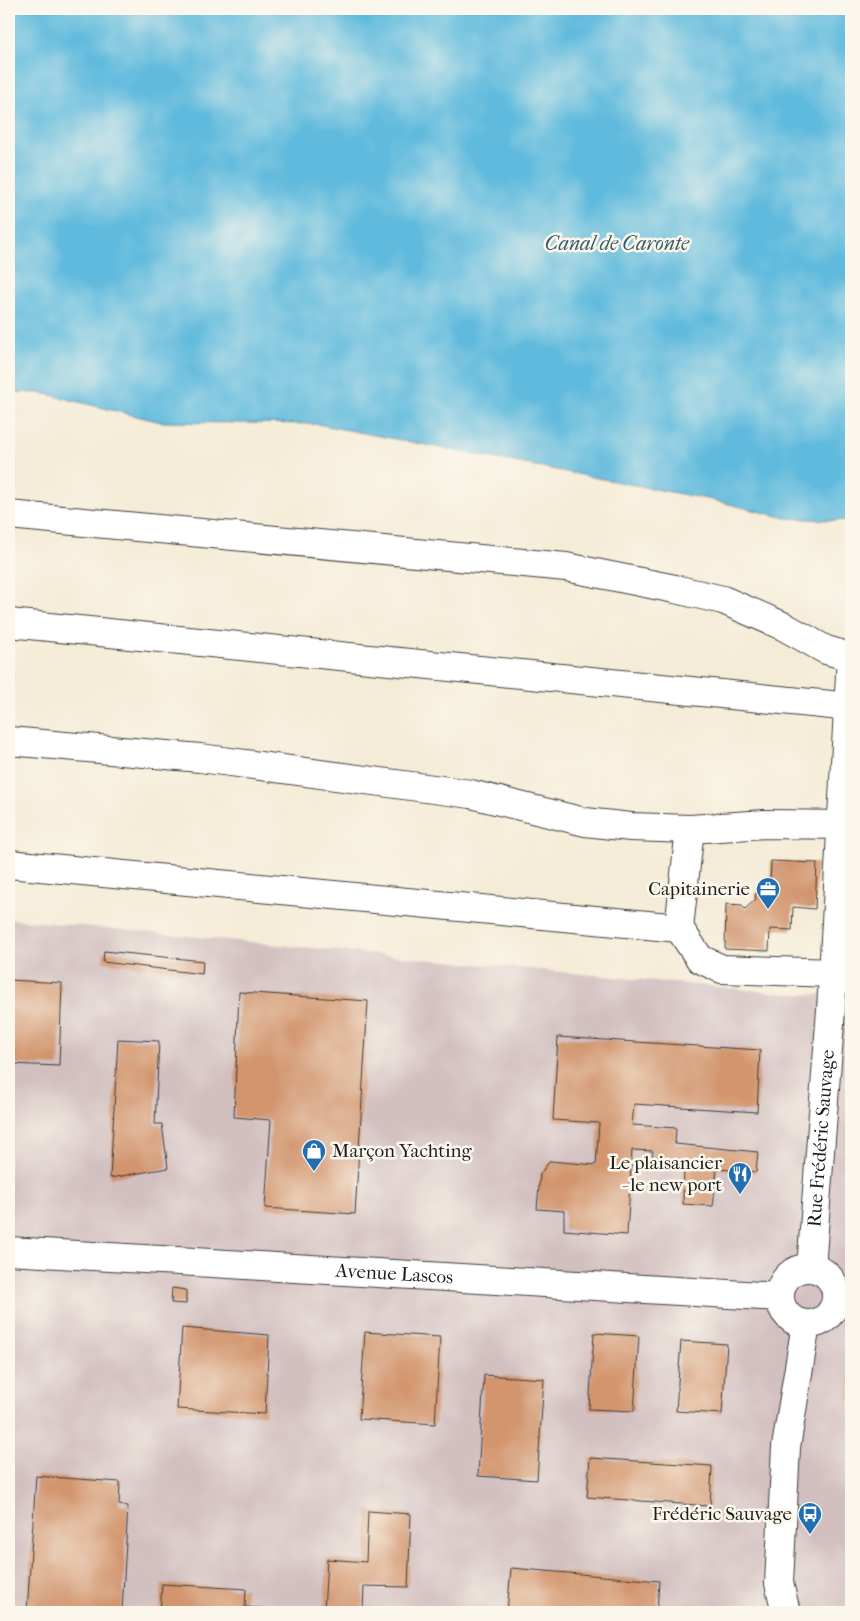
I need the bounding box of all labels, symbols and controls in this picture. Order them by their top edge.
water label: Canal de Caronte [545,232,690,255]
office icon: Capitainerie [755,876,781,910]
place label: Capitainerie [648,878,750,900]
street label: Rue Frédéric Sauvage [803,1049,839,1228]
shop icon: Marçon Yachting [301,1138,327,1172]
place label: Marçon Yachting [332,1140,473,1162]
place label: Le plaisancier - le new port [609,1152,723,1196]
restaurant icon: Le plaisancier - le new port [727,1161,753,1195]
street label: Avenue Lascos [334,1259,454,1288]
bus stop icon: Frédéric Sauvage [797,1501,823,1535]
place label: Frédéric Sauvage [652,1503,792,1525]

